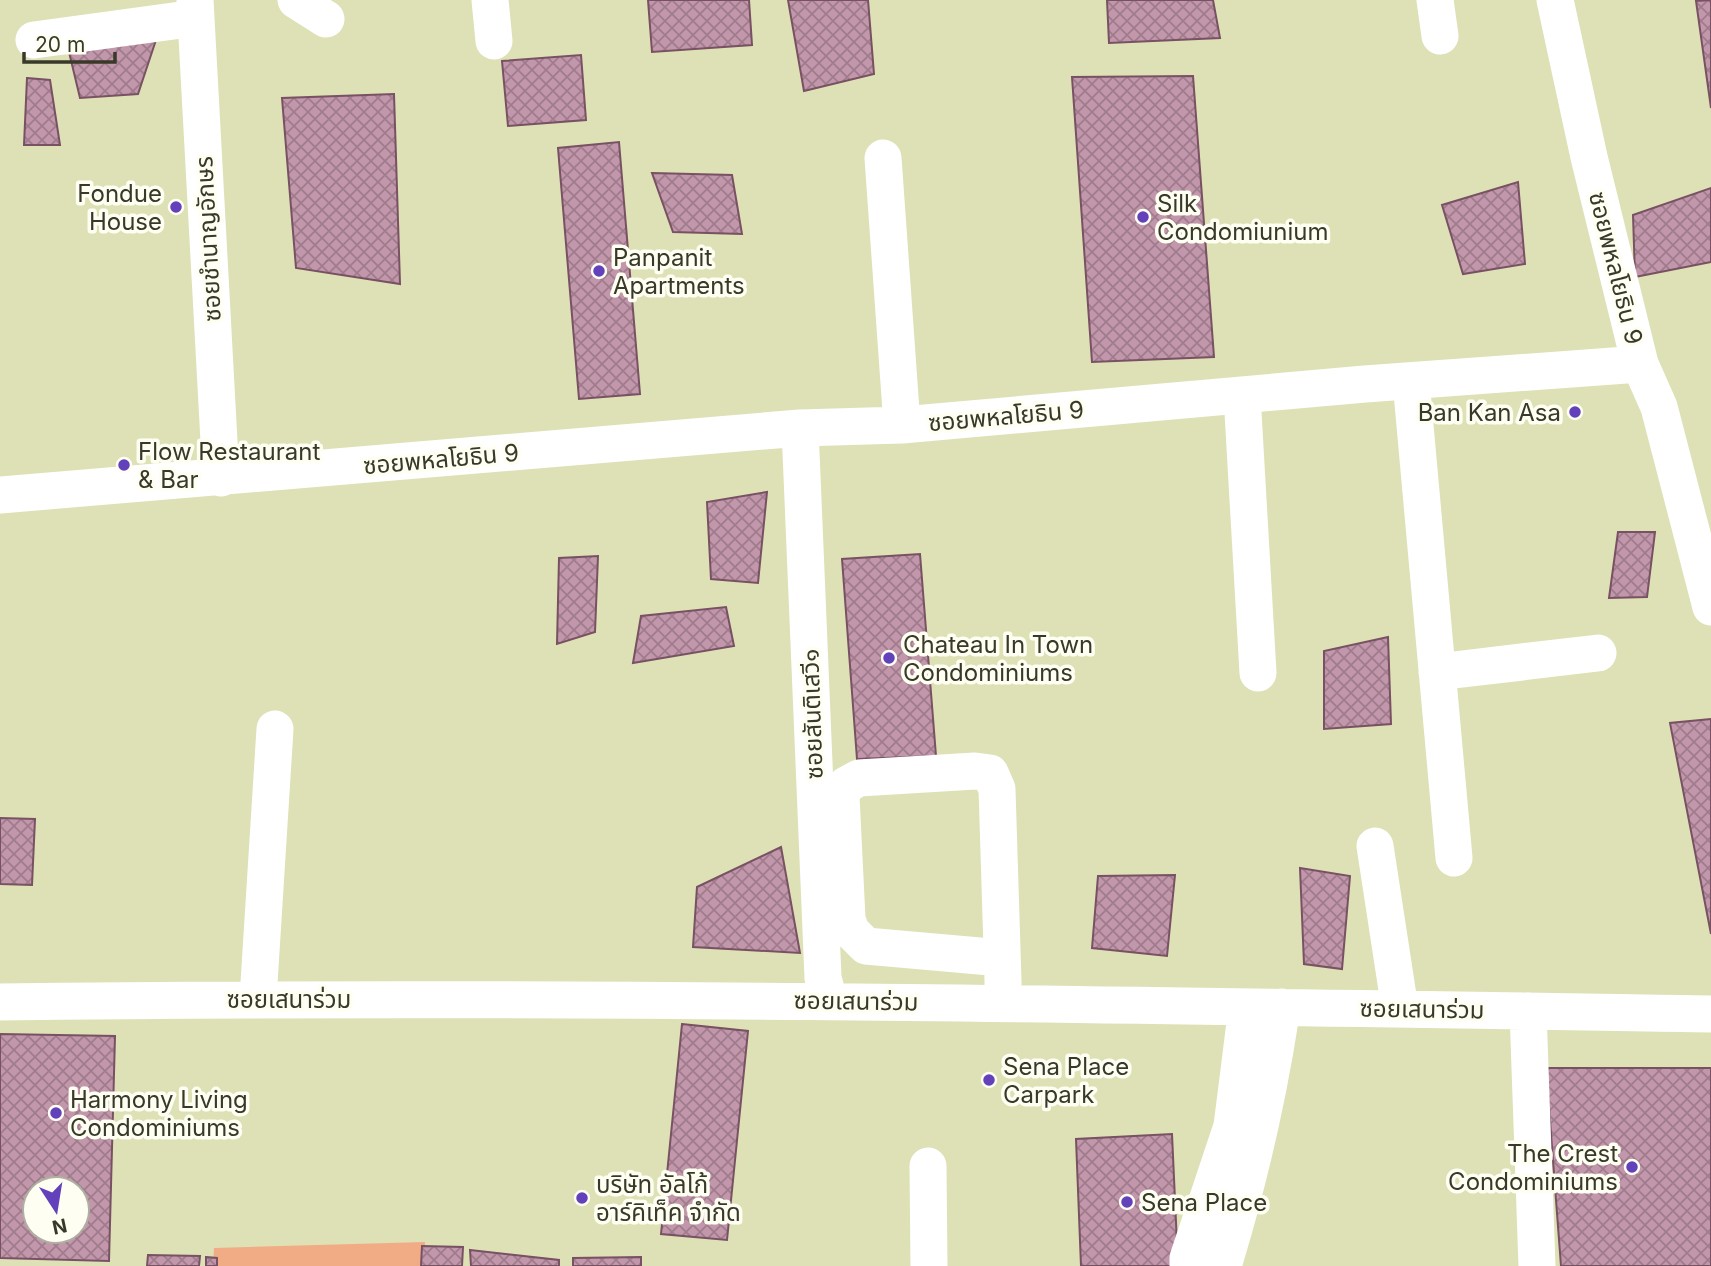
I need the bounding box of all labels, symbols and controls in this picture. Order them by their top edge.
scale bar [24,21,116,65]
text: 20 m [35,32,85,57]
street label: ซอยชำนาญอักษร [189,155,227,323]
place label: Fondue House [77,179,162,236]
place label: Silk Condomiunium [1157,189,1328,246]
street label: ซอยพหลโยธิน 9 [1583,189,1649,347]
marker: Fondue House [168,199,184,215]
marker: Silk Condomiunium [1135,209,1151,225]
place label: Panpanit Apartments [613,243,745,300]
marker: Panpanit Apartments [591,263,607,279]
street label: ซอยพหลโยธิน 9 [927,395,1085,437]
place label: Ban Kan Asa [1418,398,1561,427]
marker: Ban Kan Asa [1567,404,1583,420]
place label: Flow Restaurant & Bar [138,437,320,494]
street label: ซอยพหลโยธิน 9 [362,438,520,480]
marker: Flow Restaurant & Bar [116,457,132,473]
place label: Chateau In Town Condominiums [903,630,1093,687]
street label: ซอยสันติเสวี๑ [795,648,829,780]
marker: Chateau In Town Condominiums [881,650,897,666]
street label: ซอยเสนาร่วม [227,985,351,1014]
street label: ซอยเสนาร่วม [793,985,919,1017]
street label: ซอยเสนาร่วม [1359,993,1485,1025]
place label: Sena Place Carpark [1003,1052,1129,1109]
marker: Sena Place Carpark [981,1072,997,1088]
place label: Harmony Living Condominiums [70,1085,248,1142]
marker: Harmony Living Condominiums [48,1105,64,1121]
place label: The Crest Condominiums [1448,1139,1618,1196]
marker: The Crest Condominiums [1624,1159,1640,1175]
place label: บริษัท อัลโก้ อาร์คิเท็ค จำกัด [596,1170,741,1227]
north arrow [21,1175,91,1245]
place label: Sena Place [1141,1188,1267,1217]
marker: บริษัท อัลโก้ อาร์คิเท็ค จำกัด [574,1190,590,1206]
marker: Sena Place [1119,1194,1135,1210]
text: N [50,1213,69,1239]

